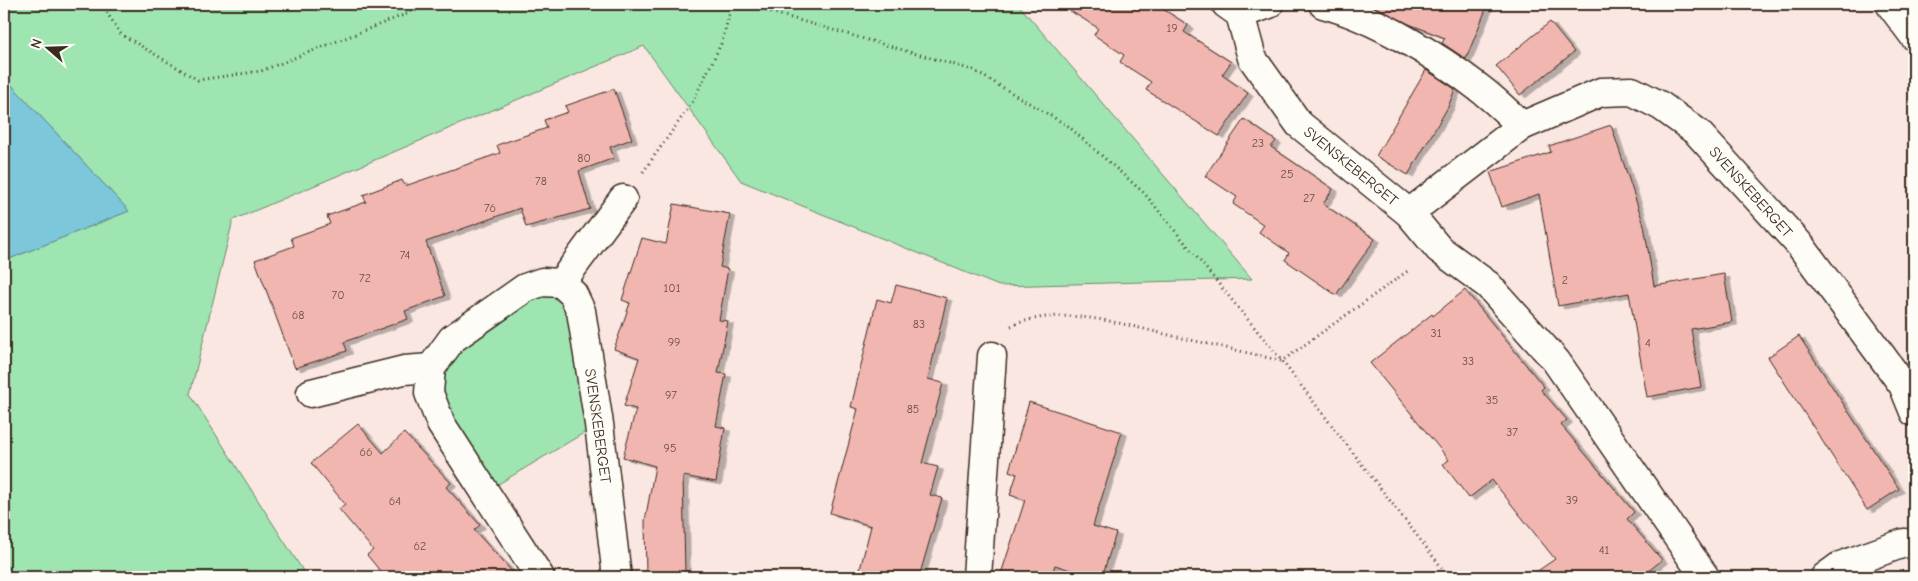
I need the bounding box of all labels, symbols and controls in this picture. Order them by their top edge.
house number: 19 [1166,21,1178,35]
north arrow [22,22,72,72]
text: N [27,37,46,51]
street label: SVENSKEBERGET [1300,123,1402,210]
house number: 23 [1252,136,1264,150]
street label: SVENSKEBERGET [1706,143,1797,241]
house number: 80 [577,151,591,165]
house number: 25 [1281,167,1293,181]
house number: 78 [535,174,547,188]
house number: 27 [1303,191,1315,205]
house number: 76 [484,201,496,215]
house number: 74 [400,248,410,262]
house number: 72 [359,271,371,285]
house number: 2 [1562,273,1568,287]
house number: 101 [664,281,681,295]
house number: 70 [332,288,344,302]
house number: 68 [292,308,304,322]
house number: 83 [913,317,925,331]
house number: 31 [1431,326,1442,340]
house number: 99 [668,335,680,349]
house number: 4 [1645,336,1651,350]
house number: 33 [1462,354,1474,368]
street label: SVENSKEBERGET [581,367,615,485]
house number: 97 [665,388,677,402]
house number: 35 [1486,393,1498,407]
house number: 85 [907,402,919,416]
house number: 37 [1506,425,1518,439]
house number: 95 [664,441,676,455]
house number: 66 [359,445,373,459]
house number: 39 [1566,493,1578,507]
house number: 64 [389,494,401,508]
house number: 62 [414,539,426,553]
house number: 41 [1599,543,1610,557]

